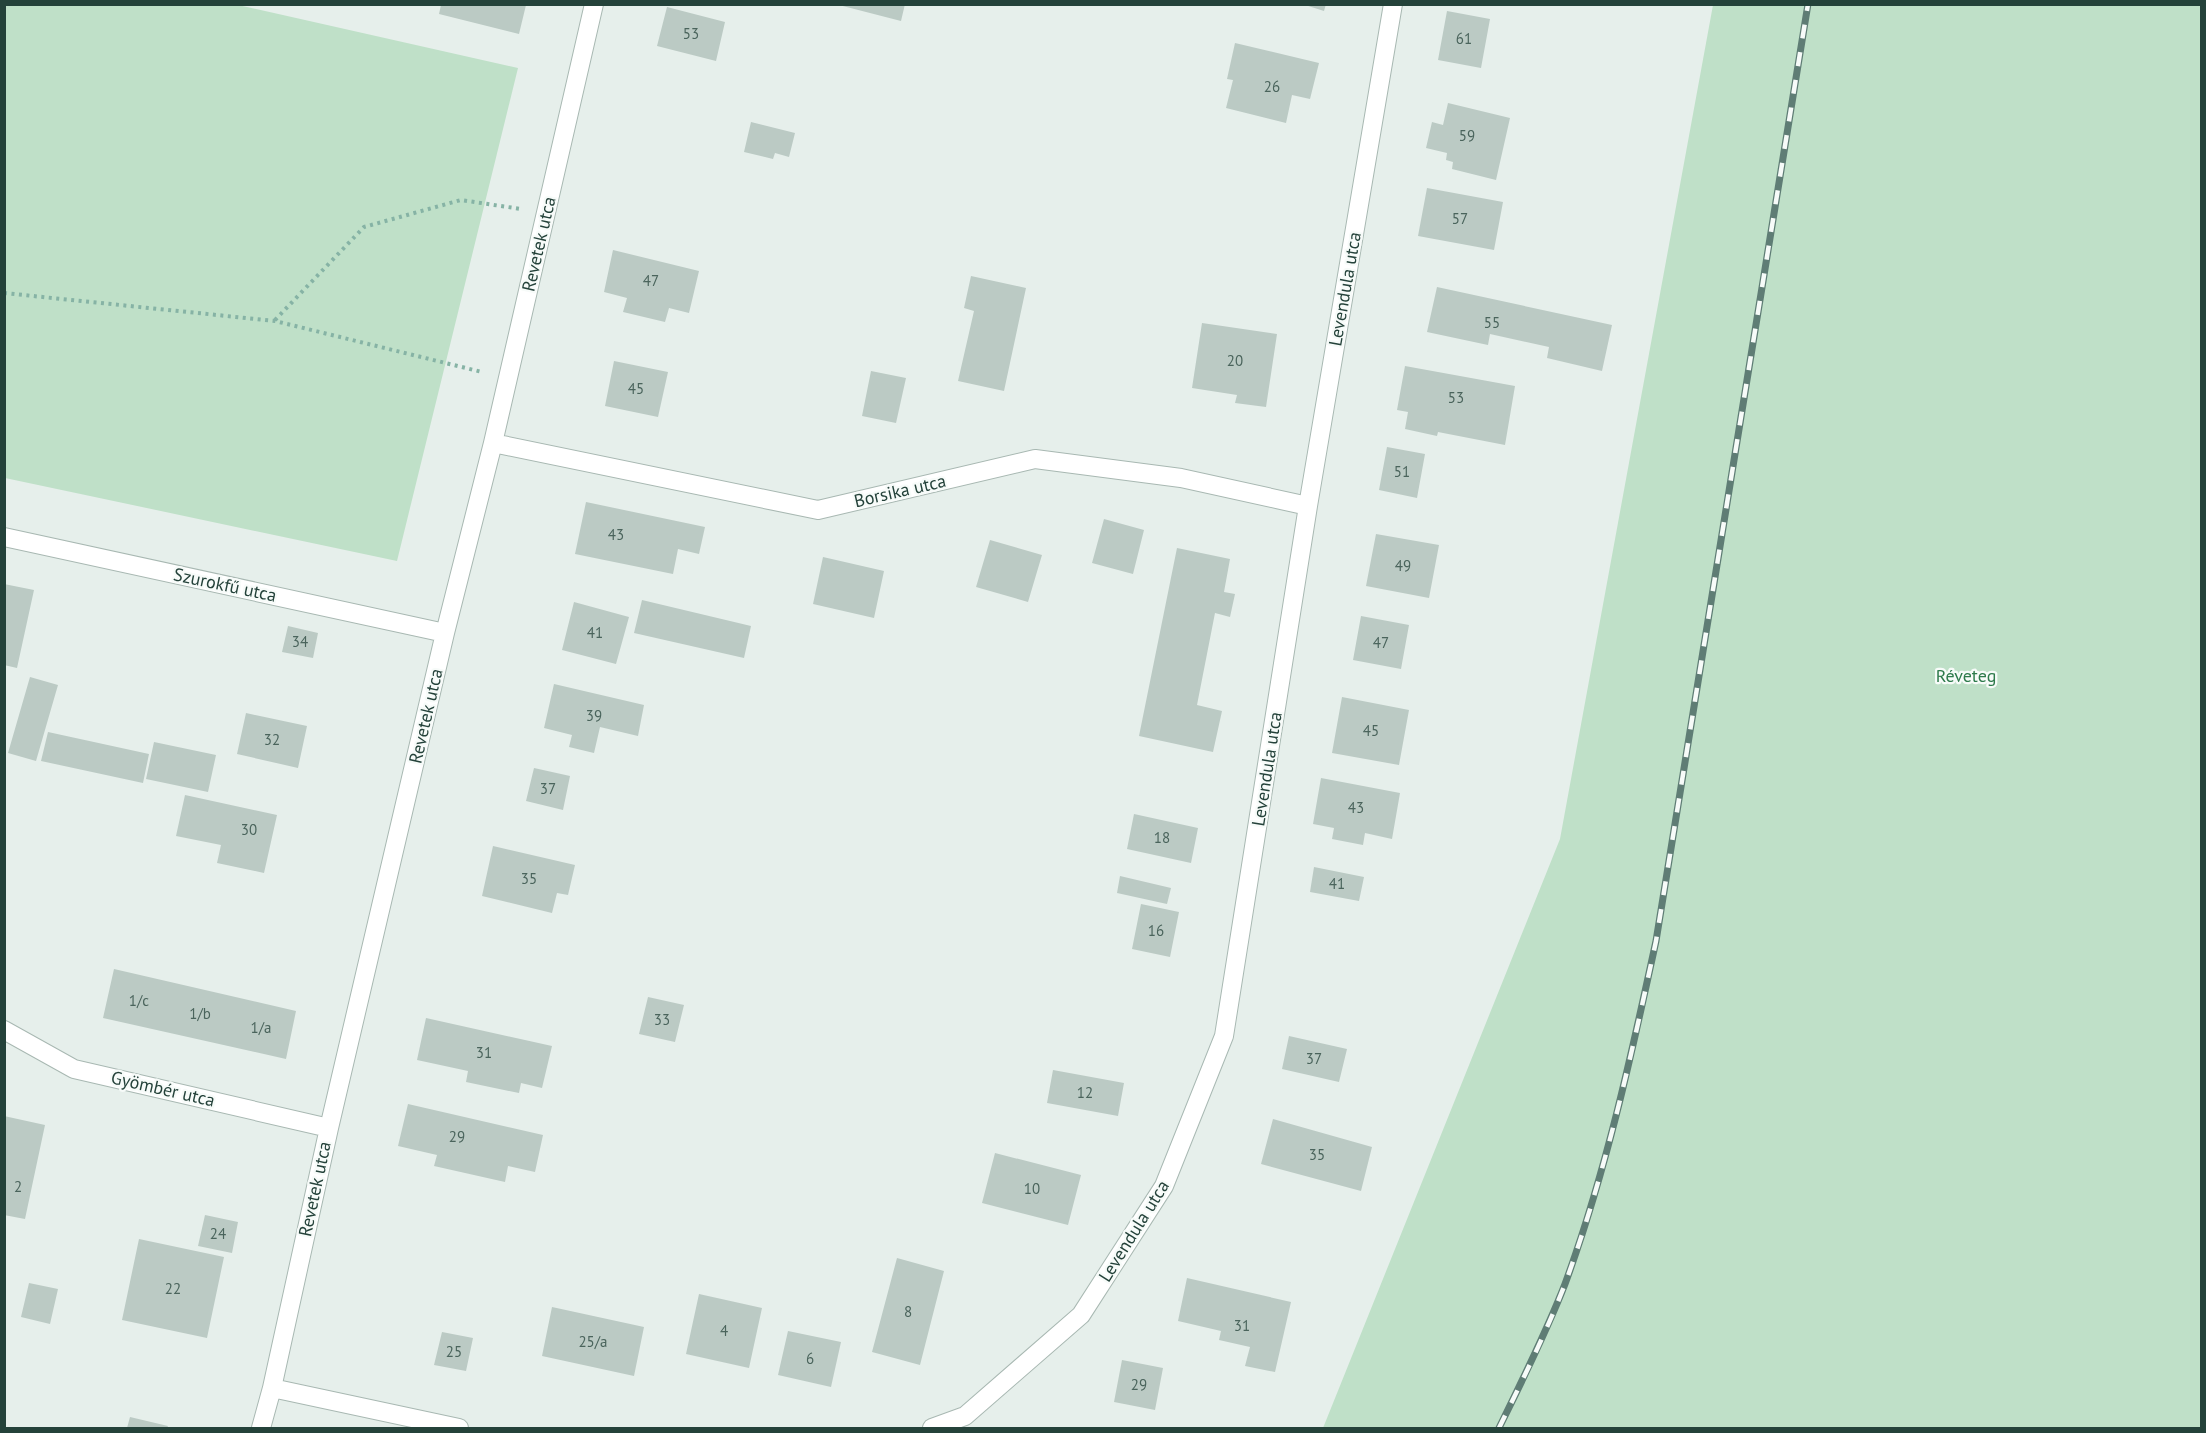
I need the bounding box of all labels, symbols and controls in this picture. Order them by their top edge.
house number: 53 [683,24,699,43]
house number: 61 [1456,29,1472,48]
house number: 26 [1264,77,1280,96]
house number: 59 [1459,126,1475,145]
street label: Revetek utca [516,194,561,294]
house number: 57 [1452,209,1468,228]
street label: Levendula utca [1323,230,1366,348]
house number: 47 [643,271,659,290]
house number: 55 [1484,313,1500,332]
house number: 20 [1227,351,1243,370]
house number: 45 [628,379,644,398]
house number: 53 [1448,388,1464,407]
house number: 51 [1394,462,1410,481]
street label: Borsika utca [852,469,948,512]
house number: 43 [608,525,624,544]
house number: 49 [1395,556,1411,575]
street label: Szurokfű utca [172,562,279,607]
house number: 41 [587,623,603,642]
house number: 34 [292,632,308,651]
house number: 47 [1373,633,1389,652]
park label: Réveteg [1936,664,1996,687]
street label: Revetek utca [403,666,448,766]
house number: 39 [586,706,602,725]
street label: Levendula utca [1246,710,1287,828]
house number: 45 [1363,721,1379,740]
house number: 32 [264,730,280,749]
house number: 37 [540,779,556,798]
house number: 43 [1348,798,1364,817]
house number: 30 [241,820,257,839]
house number: 18 [1154,828,1170,847]
house number: 35 [521,869,537,888]
house number: 41 [1329,874,1345,893]
house number: 16 [1148,921,1164,940]
house number: 1/c [129,991,149,1010]
house number: 1/b [189,1004,211,1023]
house number: 33 [654,1010,670,1029]
house number: 1/a [251,1018,271,1037]
house number: 31 [476,1043,492,1062]
house number: 37 [1306,1049,1322,1068]
street label: Gyömbér utca [109,1065,217,1112]
house number: 12 [1077,1083,1093,1102]
house number: 29 [449,1127,465,1146]
street label: Revetek utca [293,1139,336,1239]
house number: 35 [1309,1145,1325,1164]
street label: Levendula utca [1093,1176,1174,1286]
house number: 2 [14,1177,22,1196]
house number: 10 [1024,1179,1040,1198]
house number: 24 [210,1224,226,1243]
house number: 22 [165,1279,181,1298]
house number: 8 [904,1302,912,1321]
house number: 31 [1234,1316,1250,1335]
house number: 4 [720,1321,728,1340]
house number: 25/a [578,1332,608,1351]
house number: 25 [446,1342,462,1361]
house number: 6 [806,1349,814,1368]
house number: 29 [1131,1375,1147,1394]

